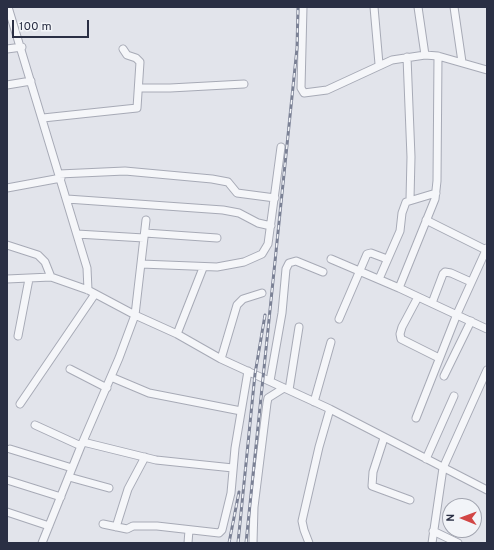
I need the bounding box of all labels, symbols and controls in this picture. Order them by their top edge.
scale bar [14,12,91,38]
text: 100 m [19,19,52,35]
north arrow [442,498,482,538]
text: N [444,514,458,522]

